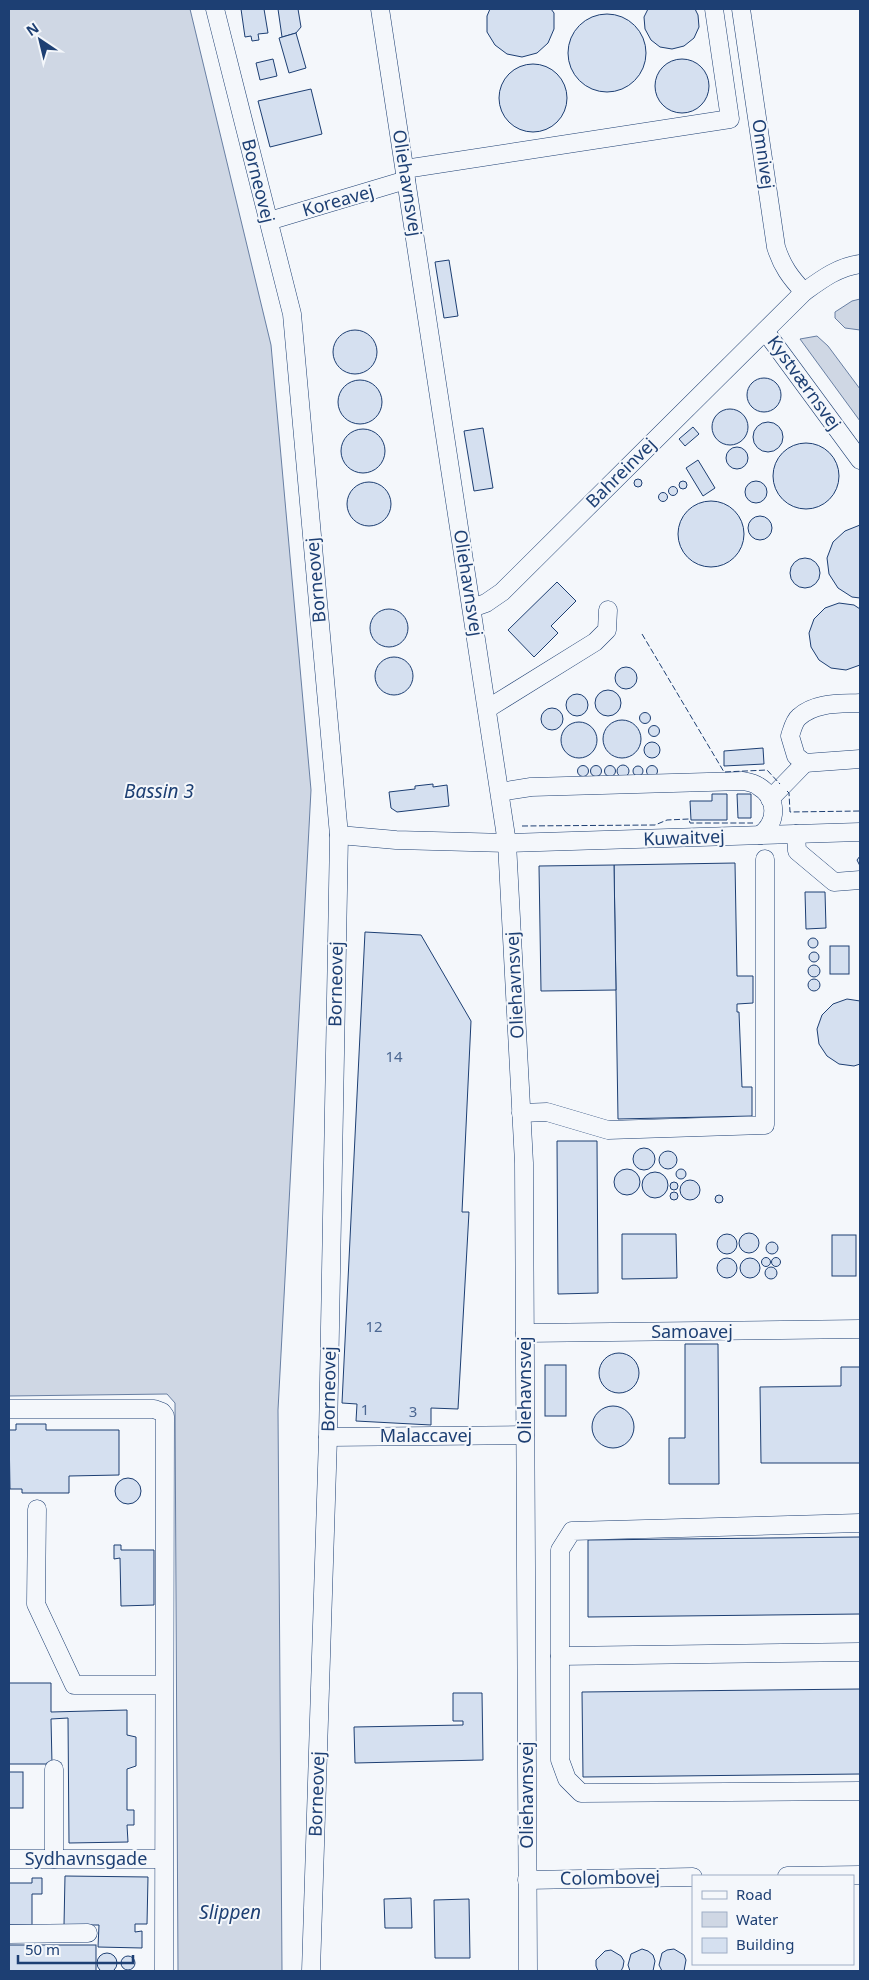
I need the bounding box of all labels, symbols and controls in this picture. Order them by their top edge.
north arrow [15,15,65,65]
text: N [22,18,42,40]
street label: Omnivej [747,117,781,190]
street label: Oliehavnsvej [388,128,428,238]
street label: Borneovej [237,136,281,225]
street label: Koreavej [299,178,376,222]
street label: Kystværnsvej [762,330,847,434]
street label: Bahreinvej [580,432,661,513]
street label: Oliehavnsvej [449,528,489,638]
street label: Borneovej [299,536,331,624]
water label: Bassin 3 [124,778,194,804]
street label: Kuwaitvej [643,824,725,850]
street label: Oliehavnsvej [499,931,529,1039]
street label: Borneovej [322,941,348,1027]
house number: 14 [385,1046,403,1066]
house number: 12 [365,1316,383,1336]
street label: Samoavej [651,1319,733,1343]
street label: Oliehavnsvej [512,1336,536,1444]
street label: Borneovej [315,1346,341,1432]
house number: 1 [361,1399,369,1419]
house number: 3 [409,1401,417,1421]
street label: Malaccavej [380,1423,472,1447]
street label: Oliehavnsvej [514,1741,538,1849]
street label: Borneovej [303,1751,329,1837]
street label: Sydhavnsgade [25,1846,147,1870]
street label: Colombovej [560,1864,660,1890]
legend [692,1875,854,1965]
text: Road [736,1884,772,1904]
water label: Slippen [199,1899,261,1925]
text: Water [736,1909,778,1929]
scale bar [18,1932,132,1964]
text: Building [736,1934,794,1954]
text: 50 m [25,1939,60,1959]

